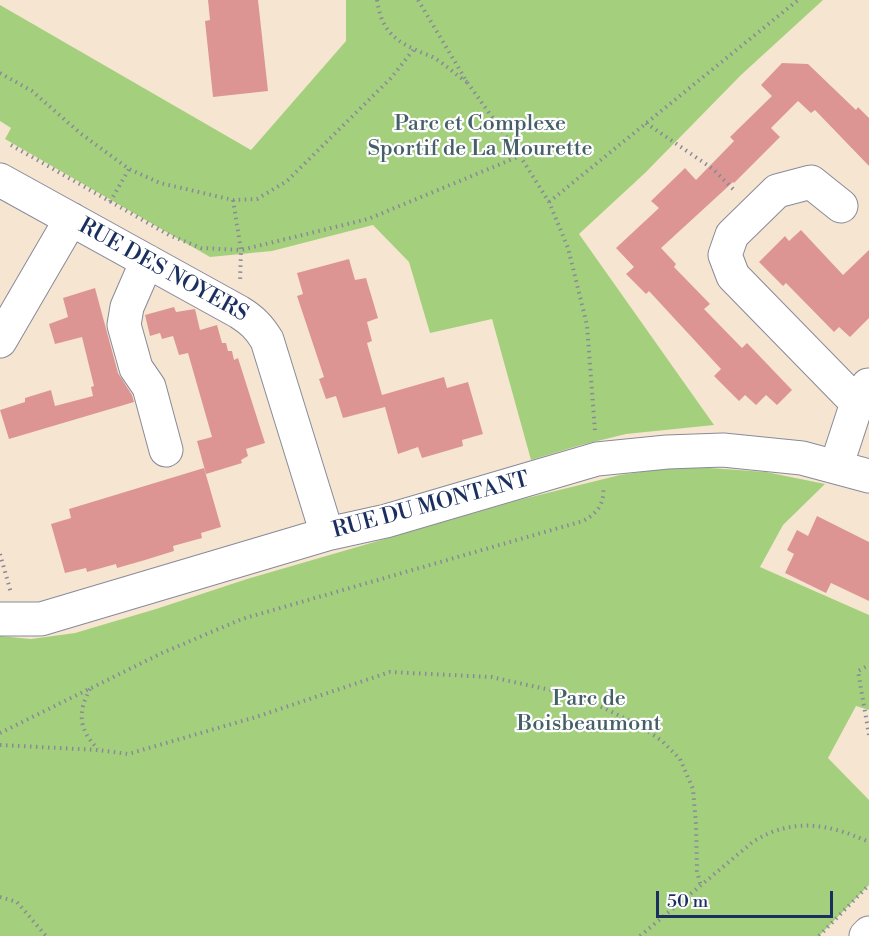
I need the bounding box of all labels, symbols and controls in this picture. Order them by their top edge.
park label: Parc et Complexe Sportif de La Mourette [367,112,593,164]
street label: RUE DES NOYERS [74,213,252,329]
street label: RUE DU MONTANT [330,467,532,545]
park label: Parc de Boisbeaumont [517,687,661,738]
scale bar [659,879,836,917]
text: 50 m [667,890,708,913]

